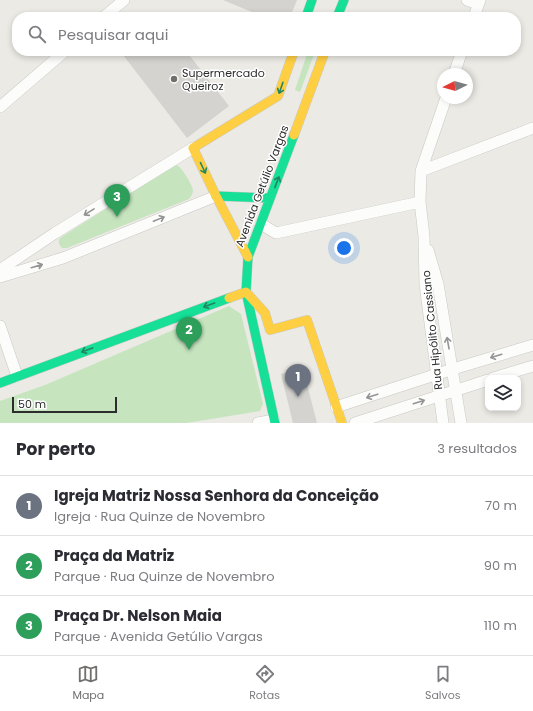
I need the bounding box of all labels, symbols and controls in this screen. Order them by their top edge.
search box [12,12,521,56]
icon: search [26,23,48,45]
text: Pesquisar aqui [58,24,168,45]
place label: Supermercado Queiroz [182,65,265,94]
north arrow [437,68,473,104]
marker: Supermercado Queiroz [169,74,179,84]
one-way arrow [277,81,284,94]
street label: Avenida Getúlio Vargas [231,123,293,249]
one-way arrow [200,161,207,173]
one-way arrow [273,176,281,188]
pin: 3 [104,184,130,217]
one-way arrow [84,208,95,216]
one-way arrow [152,215,164,223]
your location [334,238,354,258]
one-way arrow [31,262,44,269]
street label: Rua Hipólito Cassiano [418,270,446,390]
one-way arrow [203,302,215,310]
pin: 2 [176,317,202,350]
one-way arrow [444,337,452,350]
one-way arrow [82,347,94,355]
one-way arrow [489,353,502,360]
pin: 1 [285,364,311,397]
map controls [485,375,521,411]
button: layers [485,375,521,411]
one-way arrow [366,393,379,400]
scale bar [12,395,117,414]
text: 50 m [18,396,46,412]
one-way arrow [412,398,425,405]
text: Por perto [16,437,95,461]
text: 3 resultados [437,439,517,458]
text: Igreja Matriz Nossa Senhora da Conceição [54,485,379,506]
text: 1 [27,496,31,515]
text: 70 m [485,496,517,515]
text: Igreja · Rua Quinze de Novembro [54,507,265,526]
text: Praça da Matriz [54,545,174,566]
text: 2 [25,556,33,575]
text: 90 m [484,556,517,575]
text: Parque · Rua Quinze de Novembro [54,567,275,586]
text: Praça Dr. Nelson Maia [54,605,222,626]
text: 3 [25,616,33,635]
text: 110 m [484,616,517,635]
text: Parque · Avenida Getúlio Vargas [54,627,263,646]
tab: Mapa [72,663,104,704]
tab: Rotas [249,663,280,704]
tab: Salvos [425,663,461,704]

